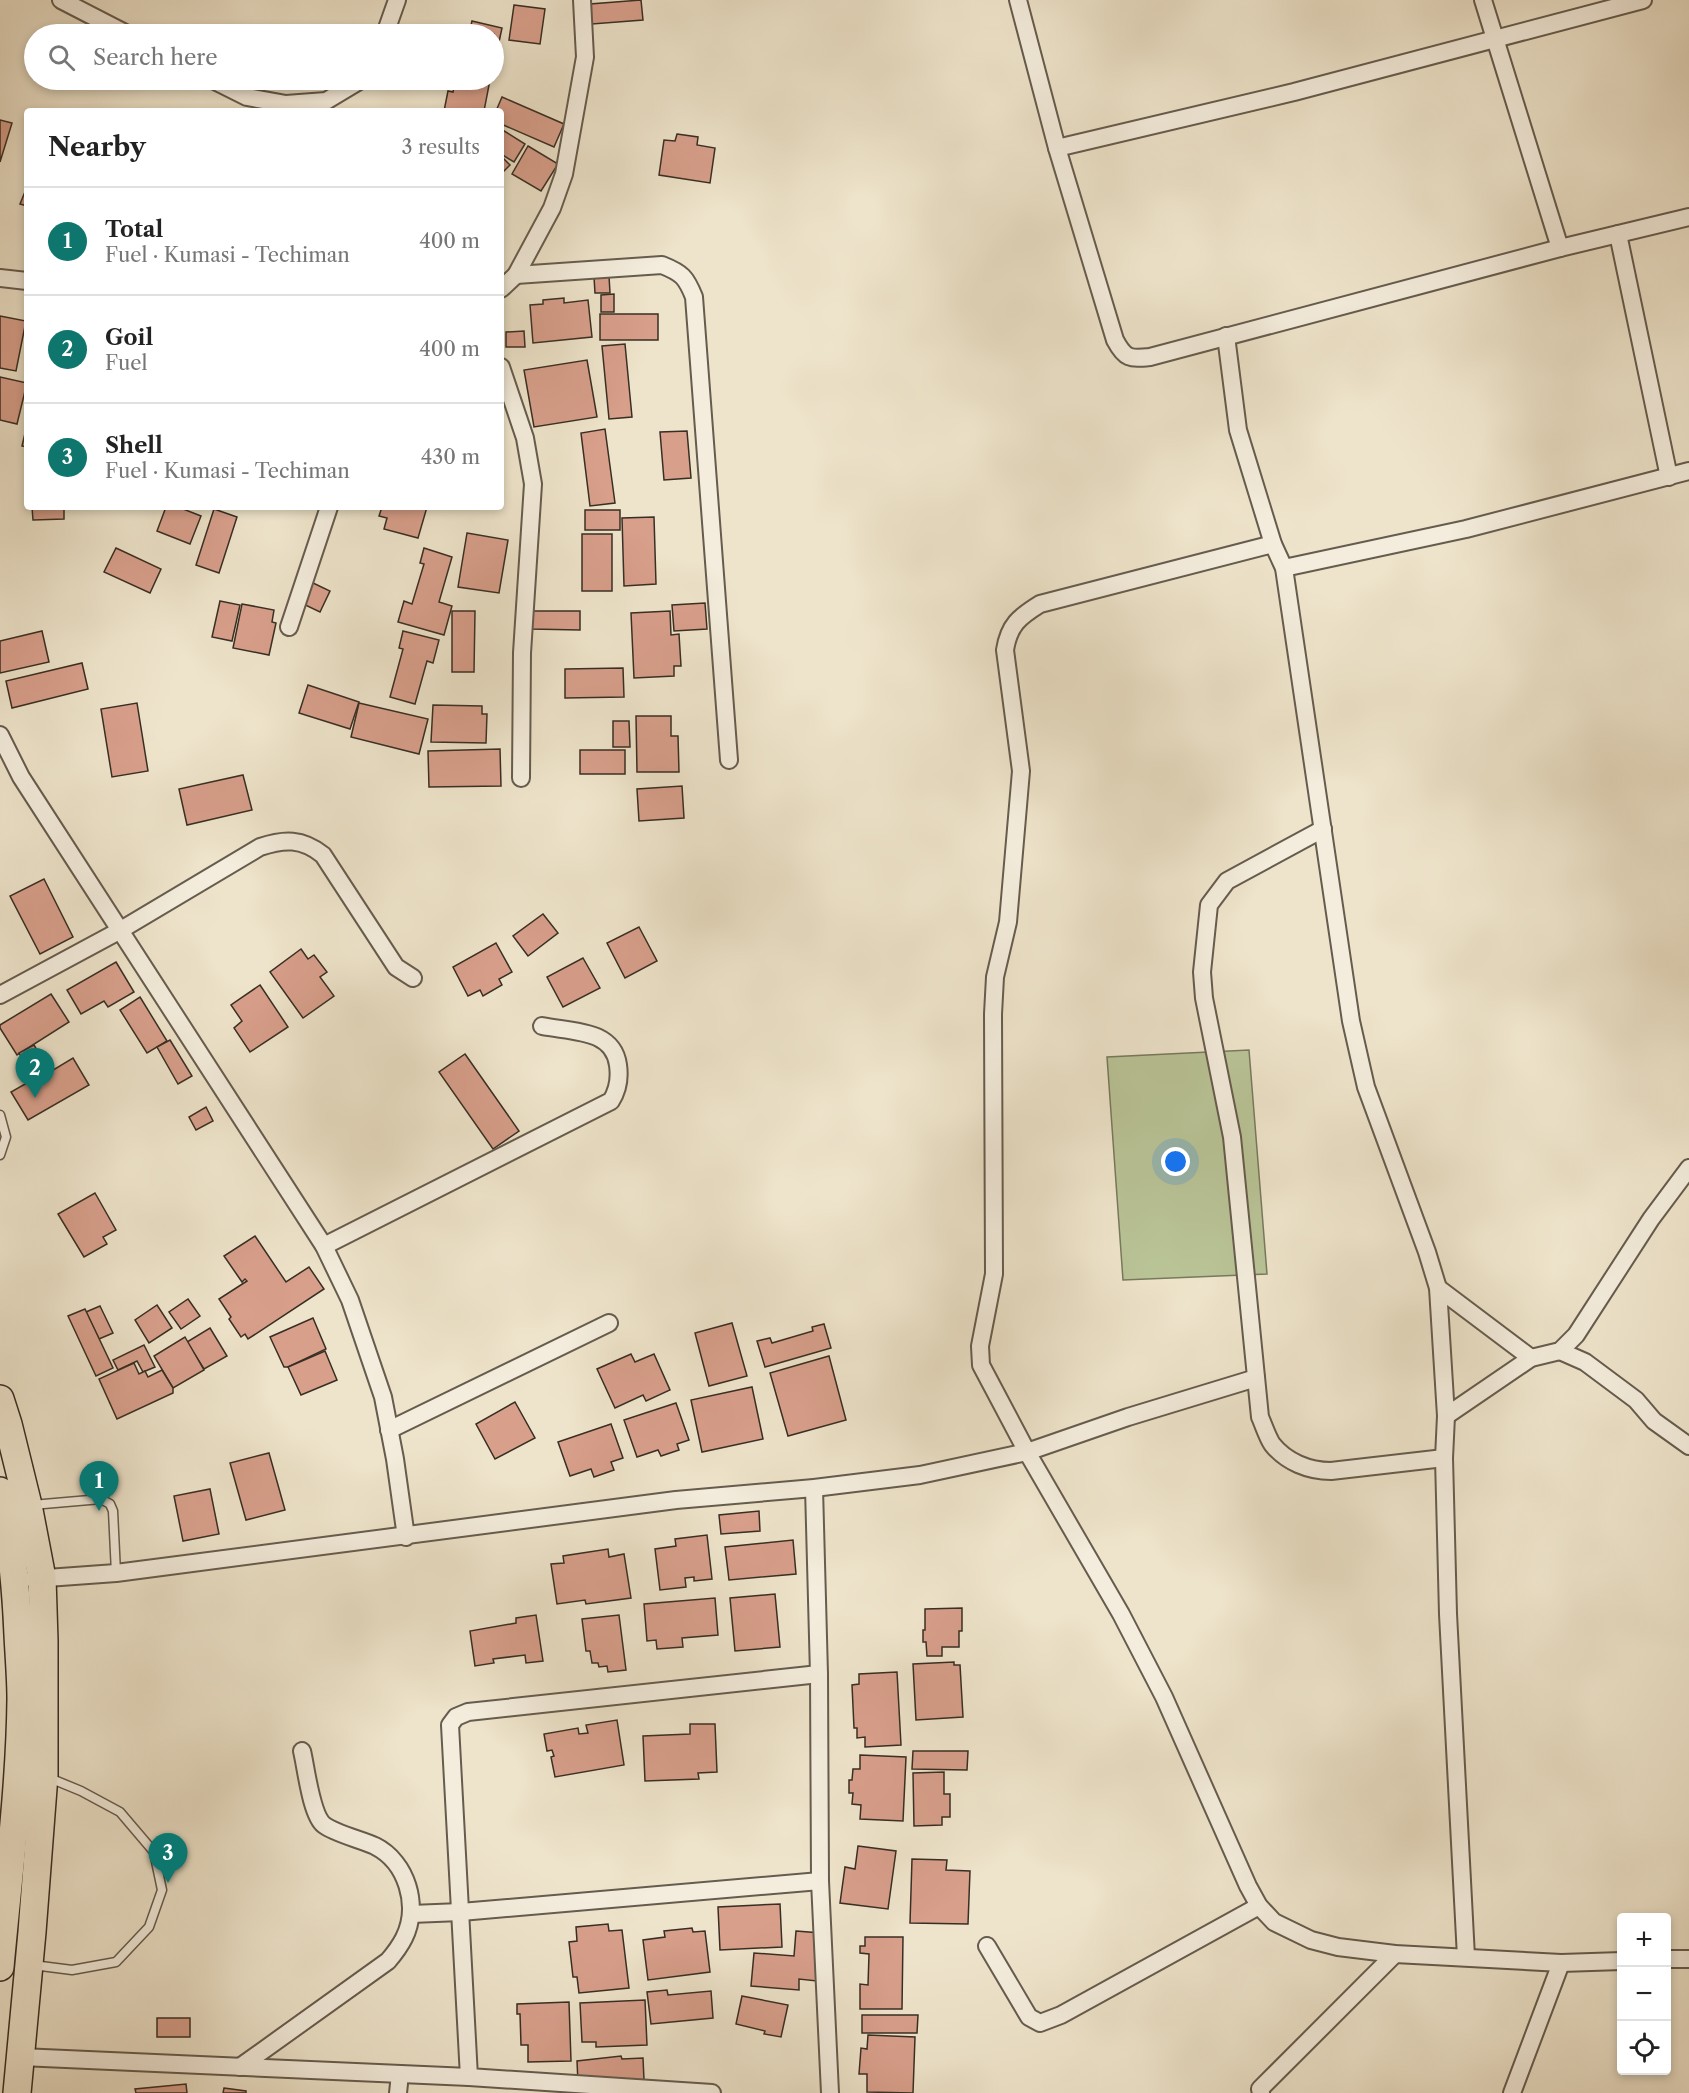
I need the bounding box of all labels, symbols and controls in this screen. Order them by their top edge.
search box [24,24,504,90]
icon: search [45,41,78,74]
text: Search here [93,44,218,71]
text: Nearby [48,131,146,163]
text: 3 results [402,135,480,159]
text: Total [105,216,163,243]
text: 1 [63,229,72,253]
text: 400 m [419,229,480,253]
text: Fuel · Kumasi - Techiman [105,243,350,267]
text: Goil [105,324,153,351]
text: 2 [62,337,73,361]
text: 400 m [419,337,480,361]
text: Fuel [105,351,147,375]
text: Shell [105,432,163,459]
text: 3 [62,445,73,469]
text: 430 m [421,445,480,469]
text: Fuel · Kumasi - Techiman [105,459,350,483]
pin: 2 [15,1048,54,1098]
your location [1161,1147,1190,1176]
pin: 1 [80,1462,118,1511]
pin: 3 [148,1834,188,1883]
map controls [1617,1913,1671,2075]
button: + [1617,1913,1671,1967]
button: − [1617,1967,1671,2021]
button: locate [1617,2021,1671,2075]

